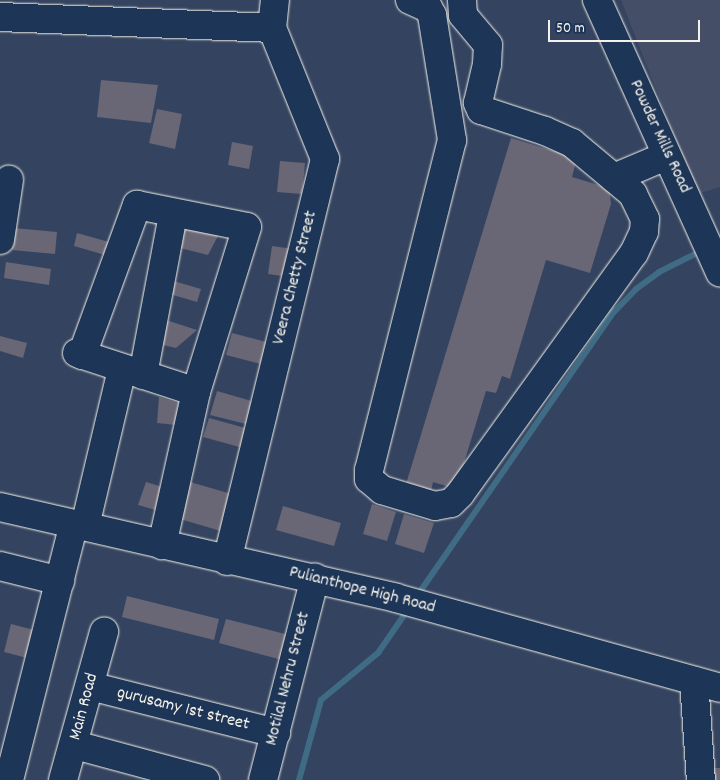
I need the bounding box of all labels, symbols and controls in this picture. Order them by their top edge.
scale bar [550,10,702,42]
text: 50 m [556,18,585,40]
street label: Powder Mills Road [623,77,695,197]
street label: Veera Chetty Street [269,209,323,347]
street label: Pulianthope High Road [287,562,437,620]
street label: Motilal Nehru Street [262,610,316,748]
street label: Main Road [66,671,104,743]
street label: gurusamy 1st street [115,683,251,737]

